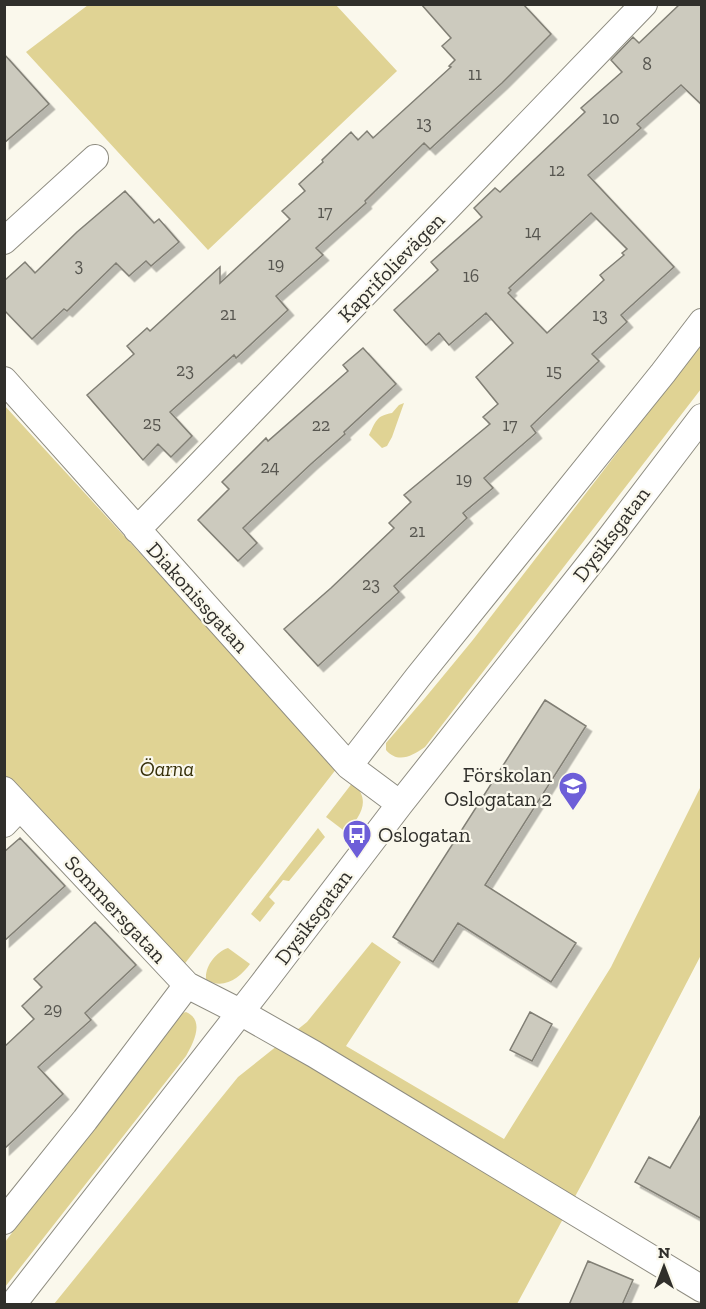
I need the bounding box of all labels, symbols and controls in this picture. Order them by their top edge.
house number: 8 [642,53,652,75]
house number: 11 [468,63,482,85]
house number: 10 [602,107,620,129]
house number: 13 [416,112,432,134]
house number: 12 [549,159,565,181]
house number: 17 [317,201,333,223]
street label: Kaprifolievägen [333,207,449,327]
house number: 14 [525,221,542,243]
house number: 19 [268,253,284,275]
house number: 3 [75,254,84,276]
house number: 16 [463,265,479,287]
house number: 21 [220,303,236,325]
house number: 13 [592,304,608,326]
house number: 23 [176,359,194,381]
house number: 15 [546,360,562,382]
house number: 25 [143,412,161,434]
house number: 22 [312,414,330,436]
house number: 17 [502,414,518,436]
house number: 24 [261,456,280,478]
house number: 19 [456,468,472,490]
street label: Dysiksgatan [567,482,655,586]
house number: 21 [409,520,425,542]
street label: Diakonissgatan [142,537,254,657]
house number: 23 [362,573,380,595]
park label: Öarna [140,756,194,781]
place label: Förskolan Oslogatan 2 [444,762,552,811]
school or university icon: Förskolan Oslogatan 2 [557,770,589,812]
bus stop icon: Oslogatan [341,818,373,860]
place label: Oslogatan [378,822,470,847]
street label: Sommersgatan [60,850,172,968]
street label: Dysiksgatan [269,865,357,969]
house number: 29 [44,998,62,1020]
north arrow [634,1237,694,1297]
text: N [658,1243,670,1262]

